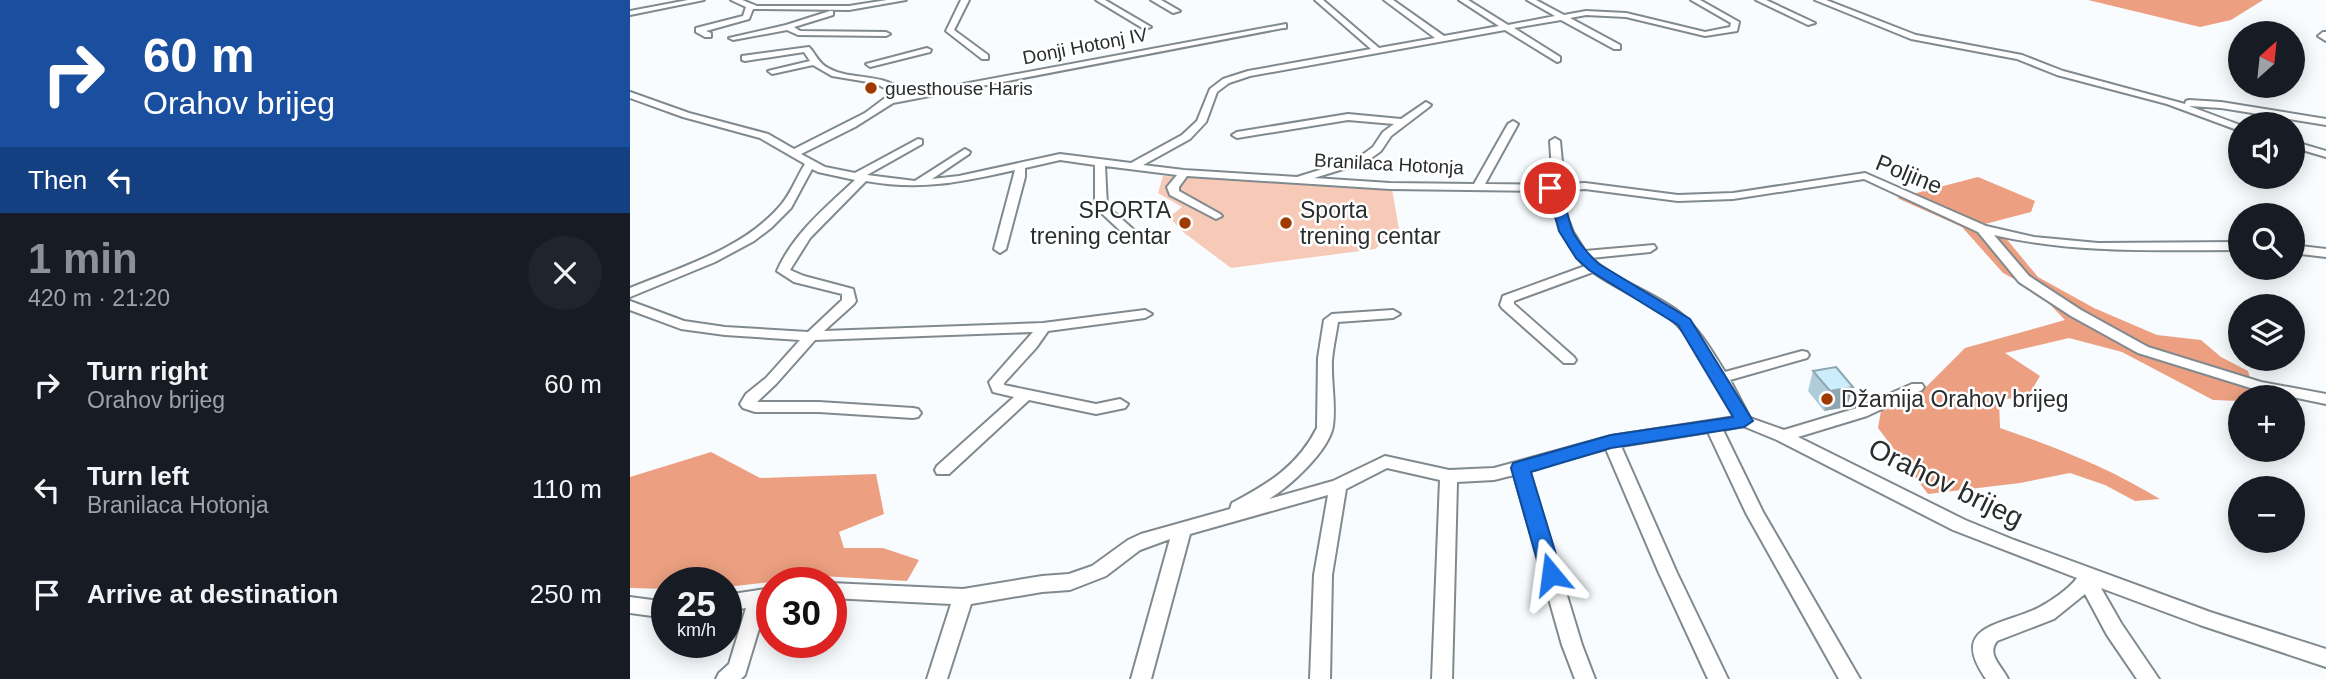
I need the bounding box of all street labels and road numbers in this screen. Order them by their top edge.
street label: Donji Hotonj IV [1021,24,1150,68]
street label: Poljine [1872,149,1946,199]
street label: Branilaca Hotonja [1314,150,1465,178]
street label: Orahov brijeg [1864,432,2028,534]

